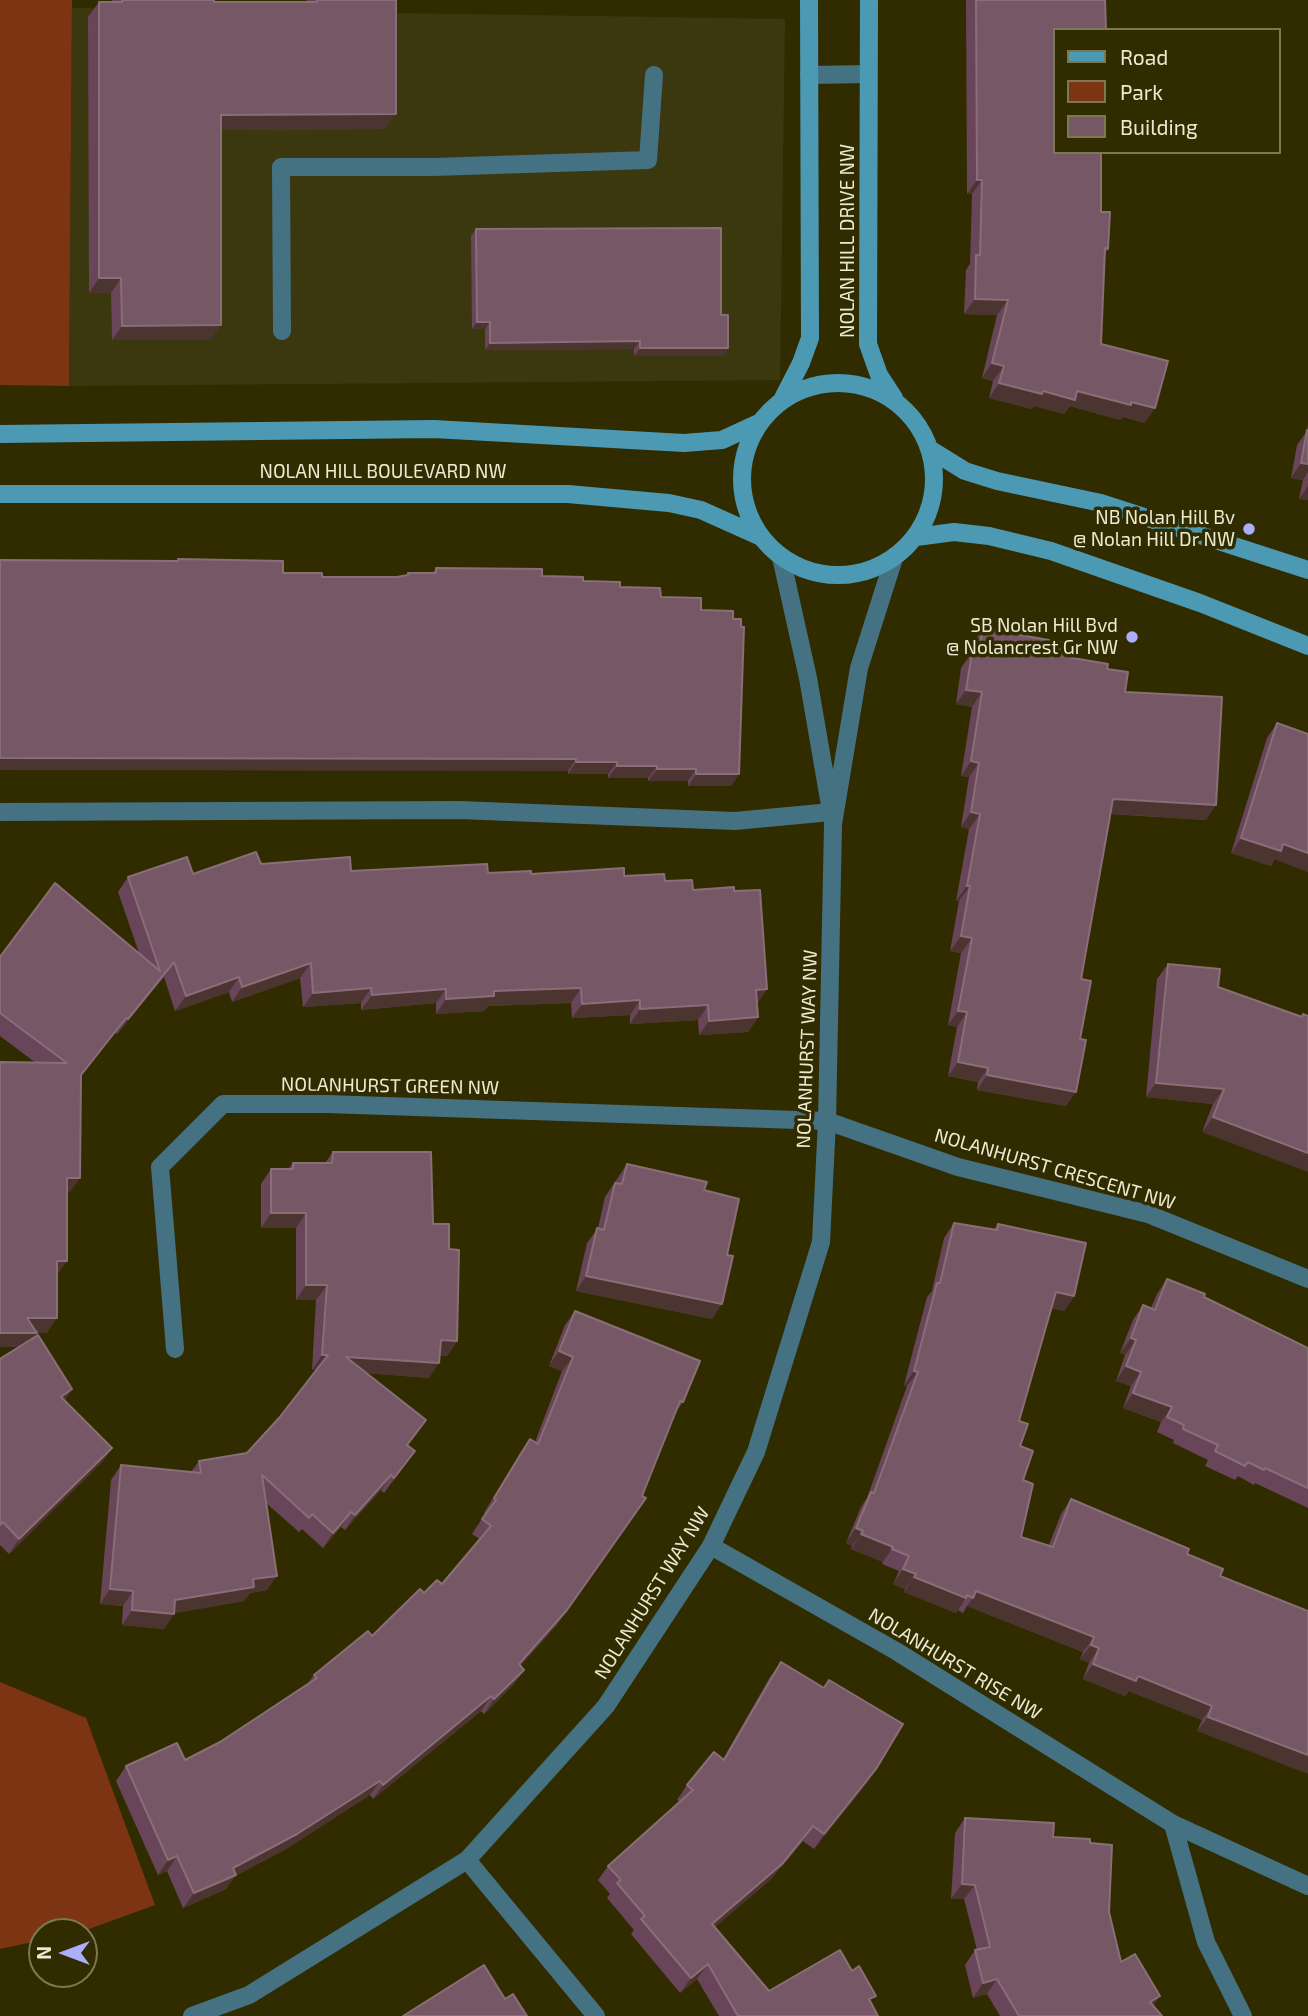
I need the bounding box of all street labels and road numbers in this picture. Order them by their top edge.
street label: NOLAN HILL DRIVE NW [837,144,859,338]
street label: NOLAN HILL BOULEVARD NW [259,461,507,483]
street label: NOLANHURST WAY NW [792,949,822,1149]
street label: NOLANHURST GREEN NW [281,1073,499,1099]
street label: NOLANHURST CRESCENT NW [932,1124,1178,1214]
street label: NOLANHURST WAY NW [590,1503,714,1683]
street label: NOLANHURST RISE NW [864,1603,1046,1725]

